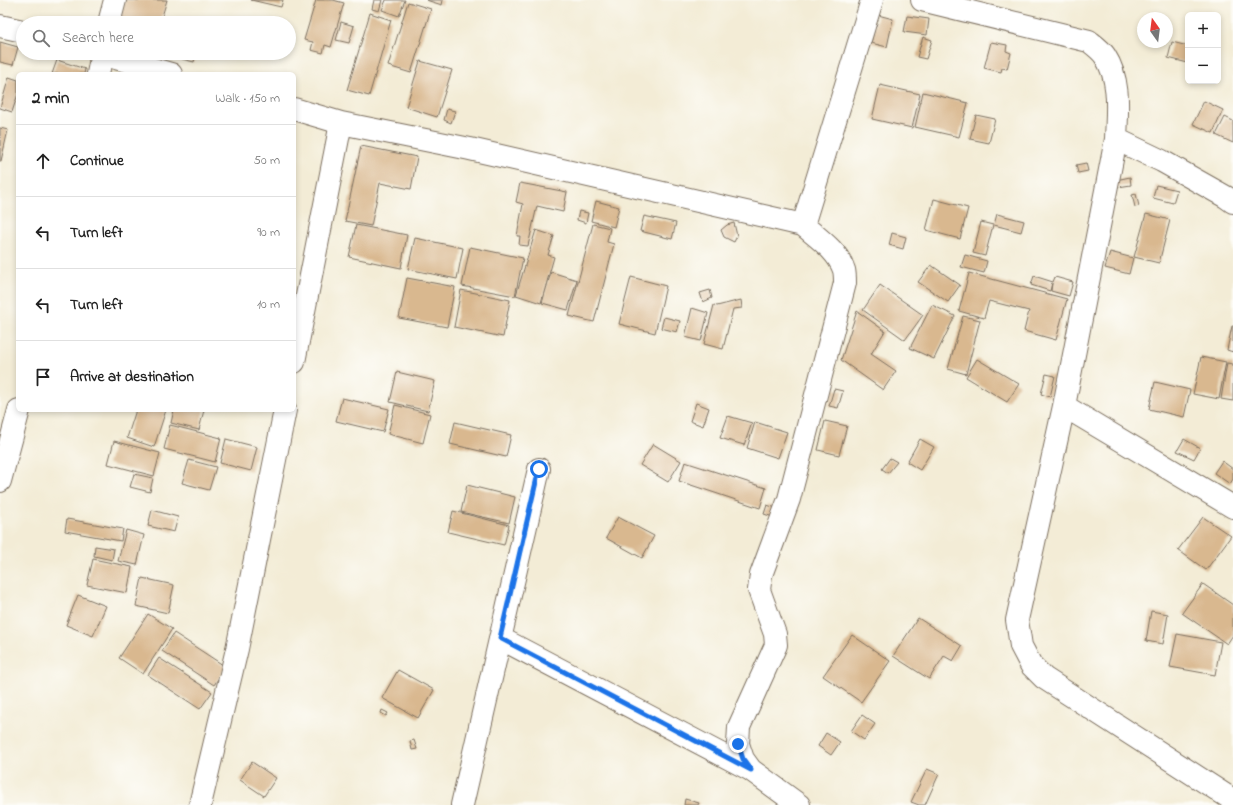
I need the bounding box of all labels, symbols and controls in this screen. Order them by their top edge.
north arrow [1137,12,1173,48]
map controls [1185,12,1221,84]
button: + [1185,12,1221,48]
search box [16,16,296,60]
icon: search [30,27,52,49]
text: Search here [62,27,134,49]
button: − [1185,48,1221,84]
text: 2 min [32,86,69,111]
text: Walk · 150 m [215,89,280,108]
icon: ahead [32,150,54,172]
text: Continue [70,150,124,172]
text: 50 m [254,151,280,170]
icon: left [32,222,54,244]
text: Turn left [70,222,123,244]
text: 90 m [257,223,280,242]
icon: left [32,294,54,316]
text: Turn left [70,294,123,316]
text: 10 m [257,295,280,314]
icon: arrive [32,366,54,388]
text: Arrive at destination [70,366,194,388]
route start [530,460,548,478]
route end [729,735,747,753]

